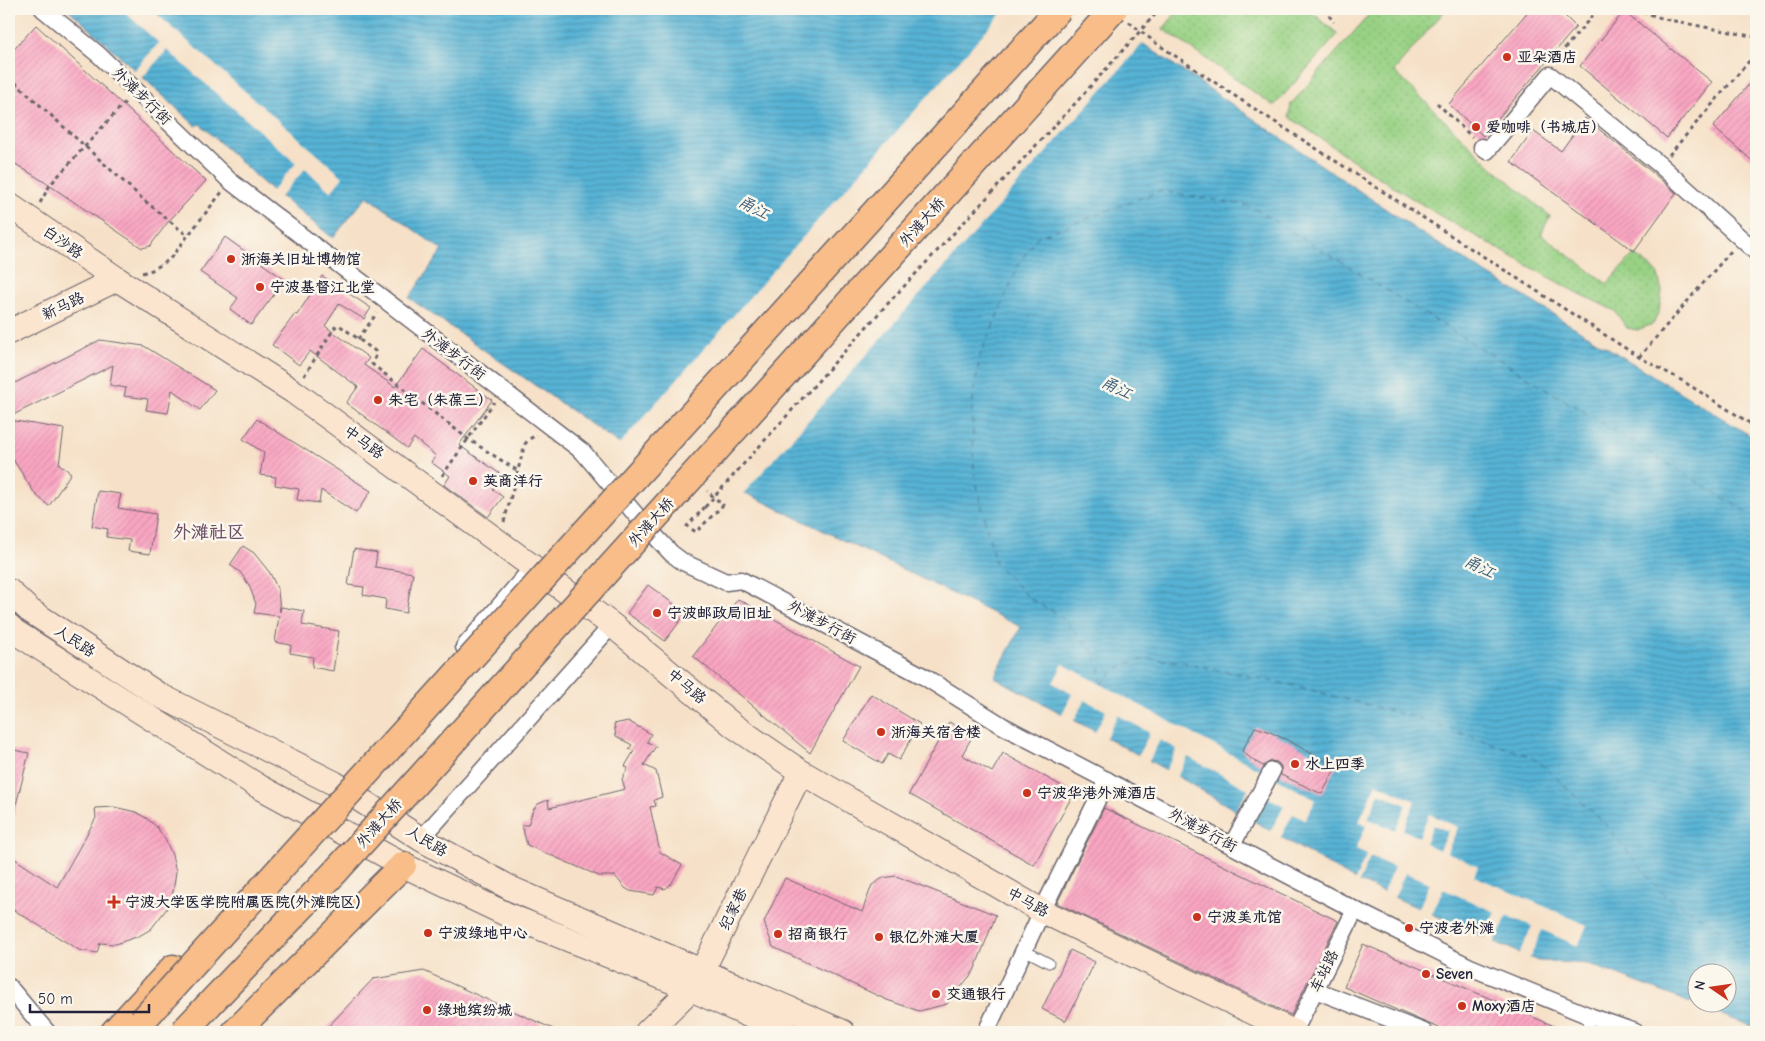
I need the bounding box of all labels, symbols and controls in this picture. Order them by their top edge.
place label: 亚朵酒店 [1517,48,1577,66]
marker: 亚朵酒店 [1501,51,1513,63]
street label: 外滩步行街 [109,63,175,129]
place label: 爱咖啡（书城店） [1486,118,1606,136]
marker: 爱咖啡（书城店） [1470,121,1482,133]
water label: 甬江 [735,192,773,224]
street label: 外滩大桥 [895,194,949,250]
street label: 白沙路 [39,222,87,262]
place label: 浙海关旧址博物馆 [241,250,361,268]
marker: 浙海关旧址博物馆 [225,253,237,265]
place label: 宁波基督江北堂 [270,278,375,296]
marker: 宁波基督江北堂 [254,281,266,293]
street label: 新马路 [39,288,87,324]
street label: 外滩步行街 [419,324,489,384]
water label: 甬江 [1098,373,1136,403]
place label: 朱宅（朱葆三） [388,391,493,409]
marker: 朱宅（朱葆三） [372,394,384,406]
street label: 中马路 [341,421,387,463]
place label: 英商洋行 [483,472,543,490]
marker: 英商洋行 [467,475,479,487]
street label: 外滩大桥 [624,494,678,550]
district label: 外滩社区 [173,522,245,543]
water label: 甬江 [1461,552,1499,582]
street label: 外滩步行街 [785,596,859,648]
place label: 宁波邮政局旧址 [667,604,772,622]
marker: 宁波邮政局旧址 [651,607,663,619]
street label: 人民路 [51,621,99,661]
street label: 中马路 [664,665,710,707]
place label: 浙海关宿舍楼 [891,723,981,741]
marker: 浙海关宿舍楼 [875,726,887,738]
place label: 水上四季 [1305,755,1365,773]
marker: 水上四季 [1289,758,1301,770]
place label: 宁波华港外滩酒店 [1037,784,1157,802]
marker: 宁波华港外滩酒店 [1021,787,1033,799]
street label: 外滩大桥 [352,795,406,851]
street label: 外滩步行街 [1166,804,1240,856]
street label: 人民路 [403,822,451,860]
street label: 中马路 [1004,883,1052,921]
street label: 纪家巷 [715,885,751,933]
place label: 宁波大学医学院附属医院(外滩院区) [125,893,361,911]
marker: 宁波大学医学院附属医院(外滩院区) [107,895,121,909]
place label: 宁波美术馆 [1207,908,1282,926]
marker: 宁波美术馆 [1191,911,1203,923]
place label: 宁波老外滩 [1419,919,1495,937]
marker: 宁波老外滩 [1403,922,1415,934]
place label: 宁波绿地中心 [438,924,528,942]
place label: 招商银行 [788,925,848,943]
marker: 宁波绿地中心 [422,927,434,939]
marker: 招商银行 [772,928,784,940]
place label: 银亿外滩大厦 [889,928,979,946]
marker: 银亿外滩大厦 [873,931,885,943]
street label: 车站路 [1306,947,1342,995]
north arrow [1688,964,1738,1014]
place label: Seven [1436,965,1473,983]
marker: Seven [1420,968,1432,980]
text: N [1691,979,1709,992]
scale bar [30,981,149,1013]
place label: 交通银行 [946,985,1006,1003]
marker: 交通银行 [930,988,942,1000]
text: 50 m [38,990,73,1008]
place label: Moxy酒店 [1472,997,1536,1015]
marker: Moxy酒店 [1456,1000,1468,1012]
place label: 绿地缤纷城 [437,1001,512,1019]
marker: 绿地缤纷城 [421,1004,433,1016]

